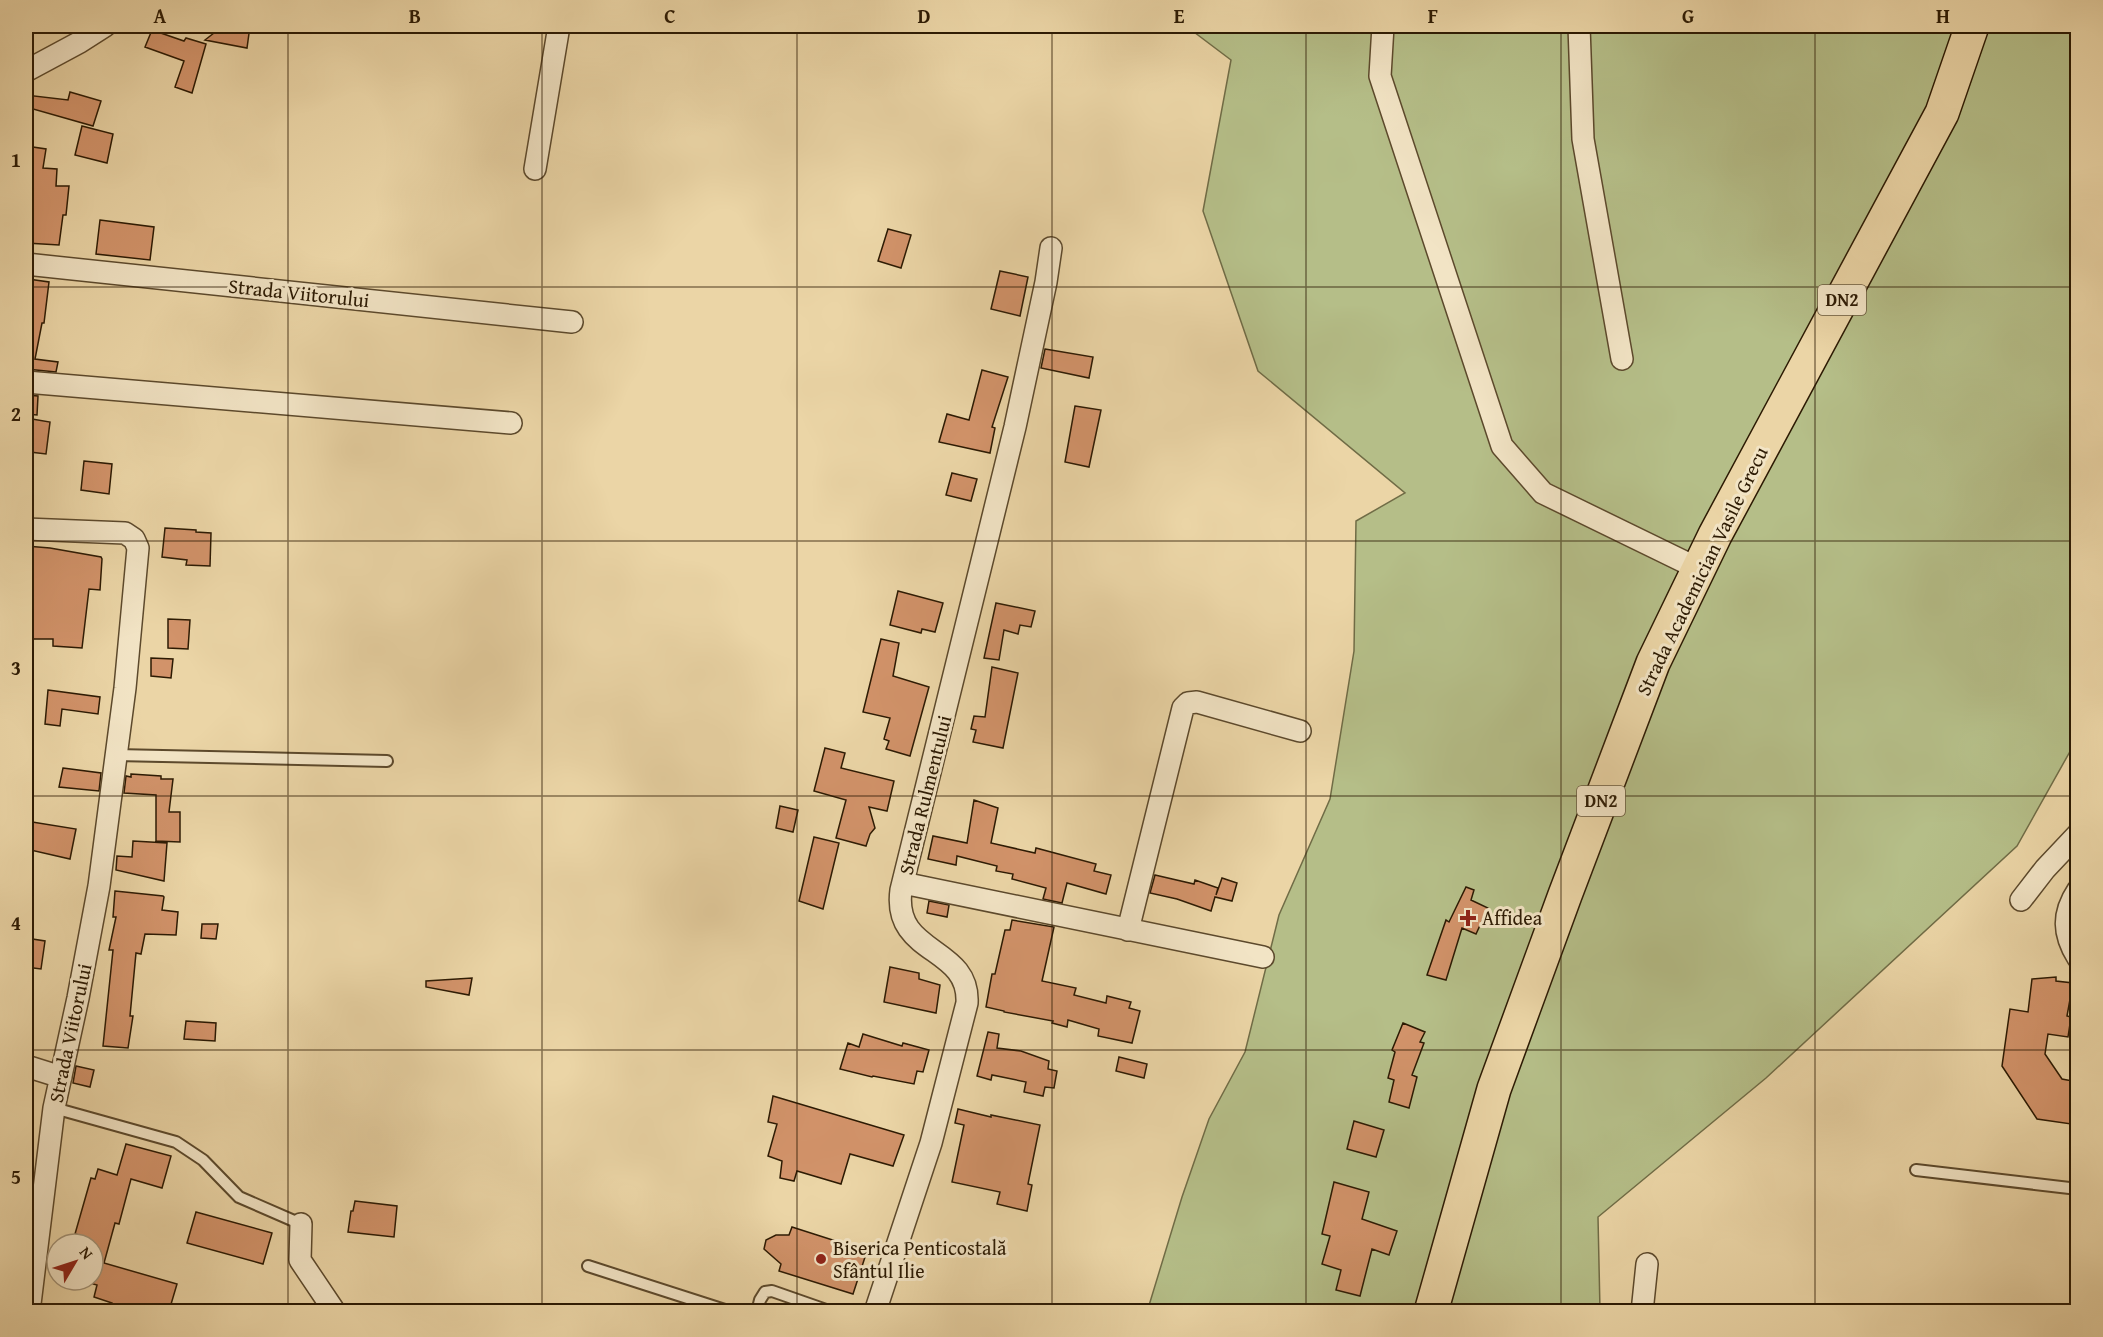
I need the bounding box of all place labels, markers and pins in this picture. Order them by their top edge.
place label: Affidea [1482,903,1543,932]
marker: Affidea [1459,909,1477,927]
place label: Biserica Penticostală Sfântul Ilie [833,1233,1007,1285]
marker: Biserica Penticostală Sfântul Ilie [814,1252,828,1266]

